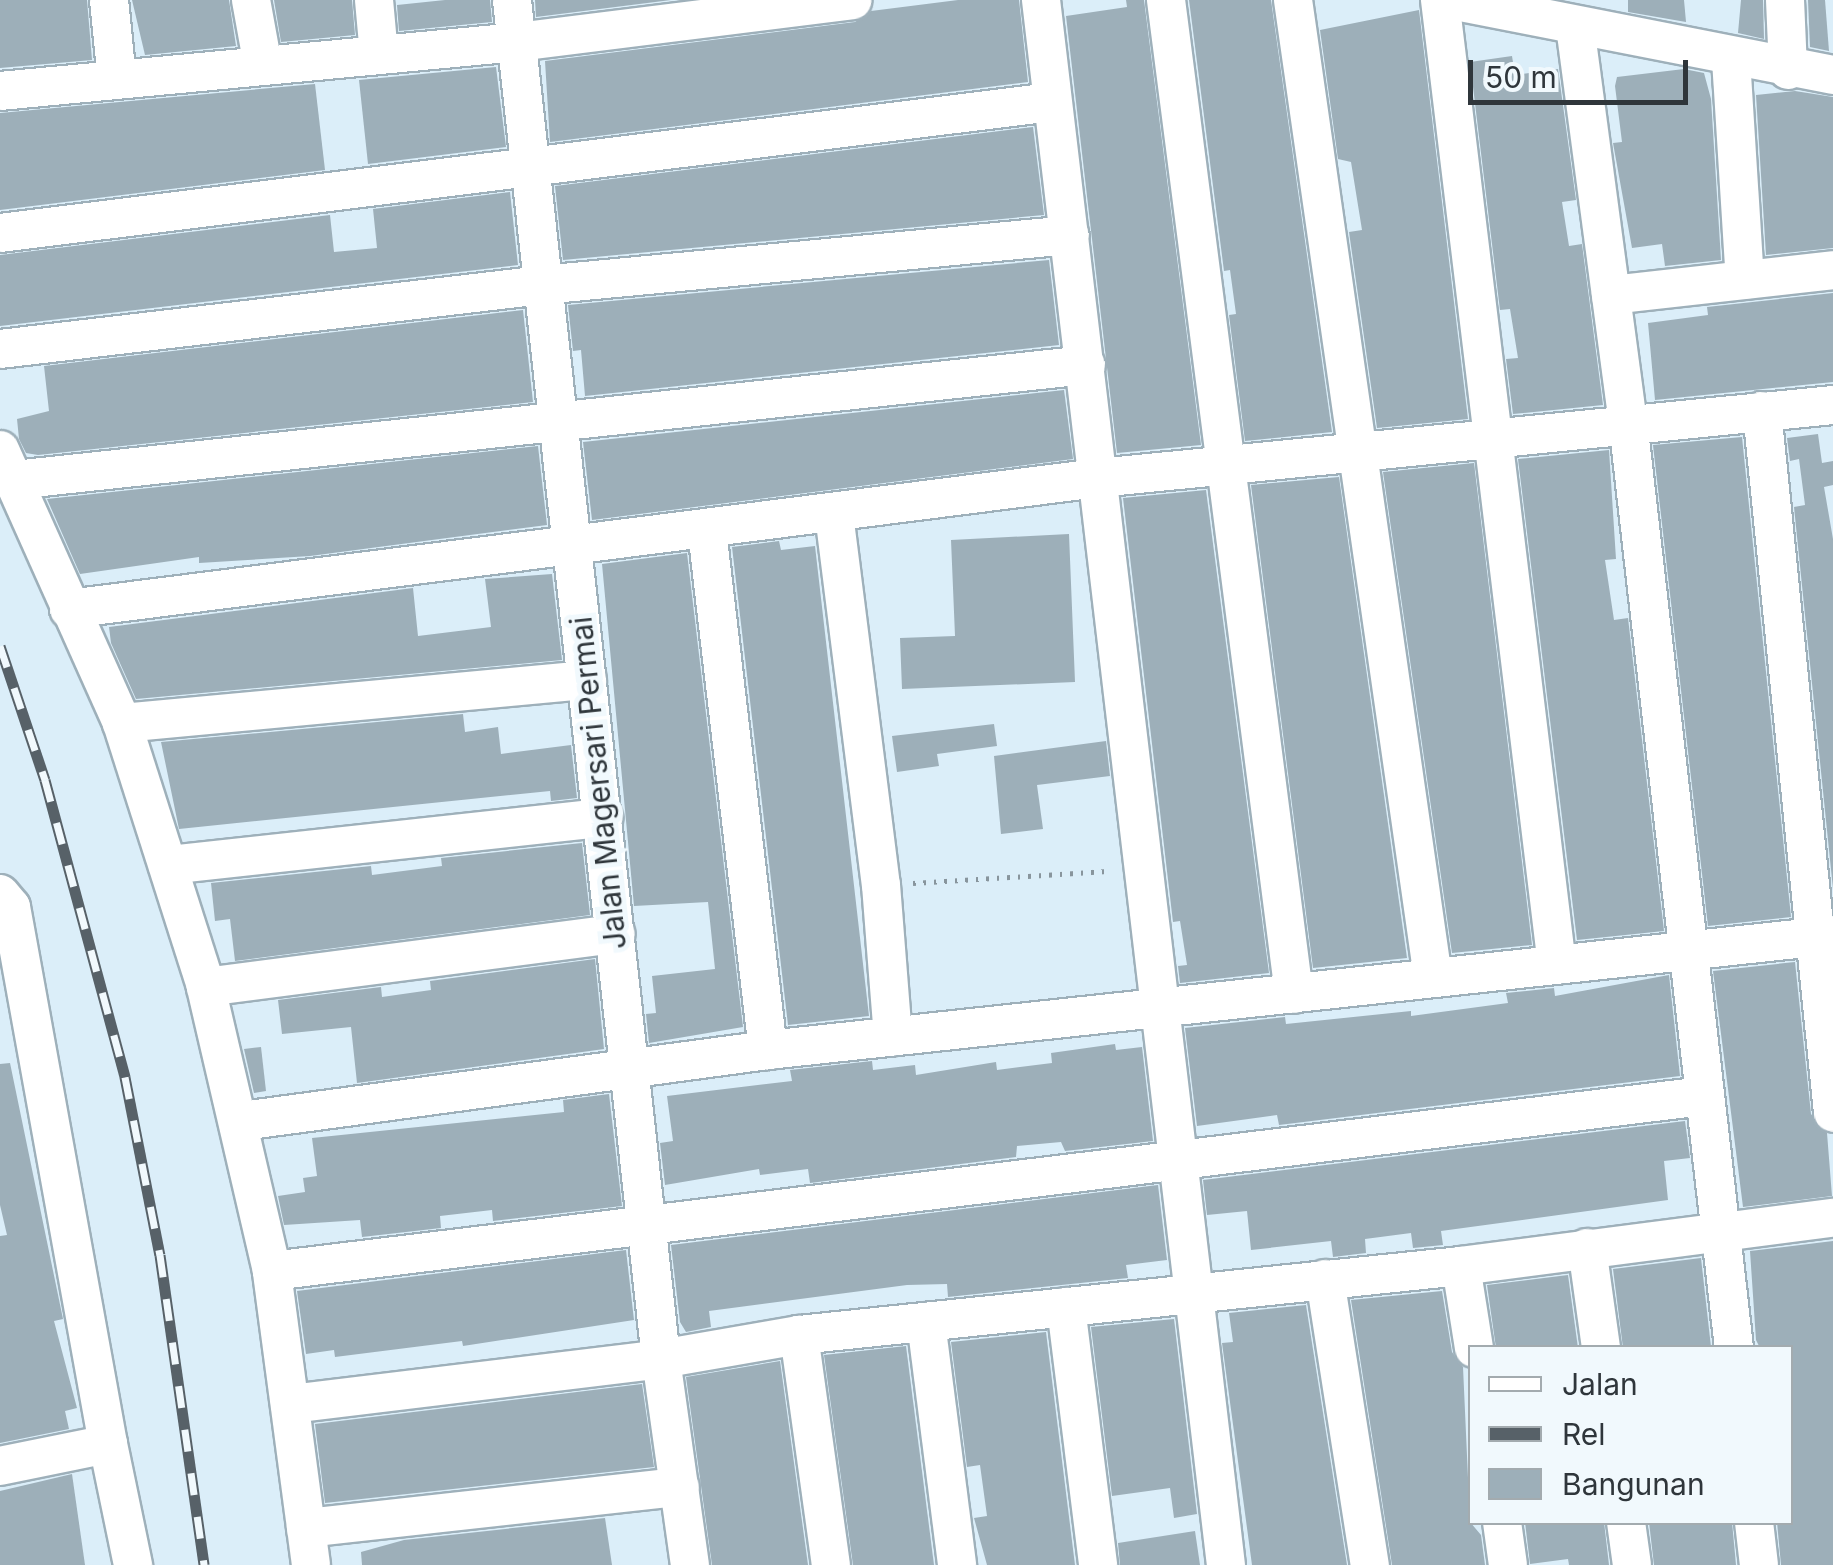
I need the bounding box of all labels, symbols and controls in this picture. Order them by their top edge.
scale bar [1473,40,1693,102]
text: 50 m [1485,59,1557,95]
street label: Jalan Magersari Permai [563,615,633,951]
legend [1468,1345,1793,1525]
text: Jalan [1562,1366,1638,1402]
text: Rel [1562,1416,1606,1452]
text: Bangunan [1562,1466,1705,1502]

